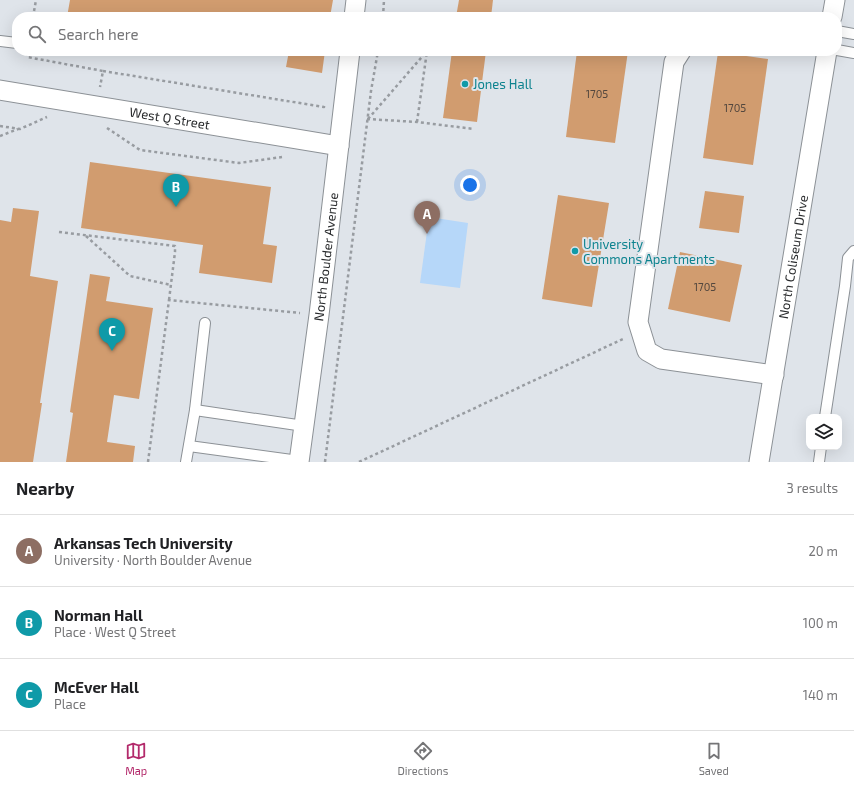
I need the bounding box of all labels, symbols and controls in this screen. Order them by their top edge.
search box [12,12,842,56]
icon: search [26,23,48,45]
text: Search here [58,25,139,43]
place label: Jones Hall [473,76,533,92]
marker: Jones Hall [460,79,470,89]
house number: 1705 [586,87,608,100]
house number: 1705 [724,101,746,114]
street label: West Q Street [128,104,211,133]
pin: B [163,174,189,207]
your location [460,175,480,195]
street label: North Boulder Avenue [310,191,341,322]
street label: North Coliseum Drive [775,194,811,320]
pin: A [414,201,440,234]
place label: University Commons Apartments [583,236,715,267]
marker: University Commons Apartments [570,246,580,256]
house number: 1705 [694,280,716,293]
pin: C [99,318,125,351]
map controls [806,414,842,450]
button: layers [806,414,842,450]
text: Nearby [16,478,74,498]
text: 3 results [787,480,838,496]
text: Arkansas Tech University [54,534,233,552]
text: A [25,543,33,559]
text: 20 m [809,543,838,559]
text: University · North Boulder Avenue [54,552,252,568]
text: Norman Hall [54,606,143,624]
text: B [25,615,33,631]
text: 100 m [803,615,838,631]
text: Place · West Q Street [54,624,176,640]
text: McEver Hall [54,678,139,696]
text: C [25,687,33,703]
text: 140 m [803,687,838,703]
text: Place [54,696,86,712]
tab: Map [125,740,147,777]
tab: Directions [398,740,448,777]
tab: Saved [699,740,729,777]

